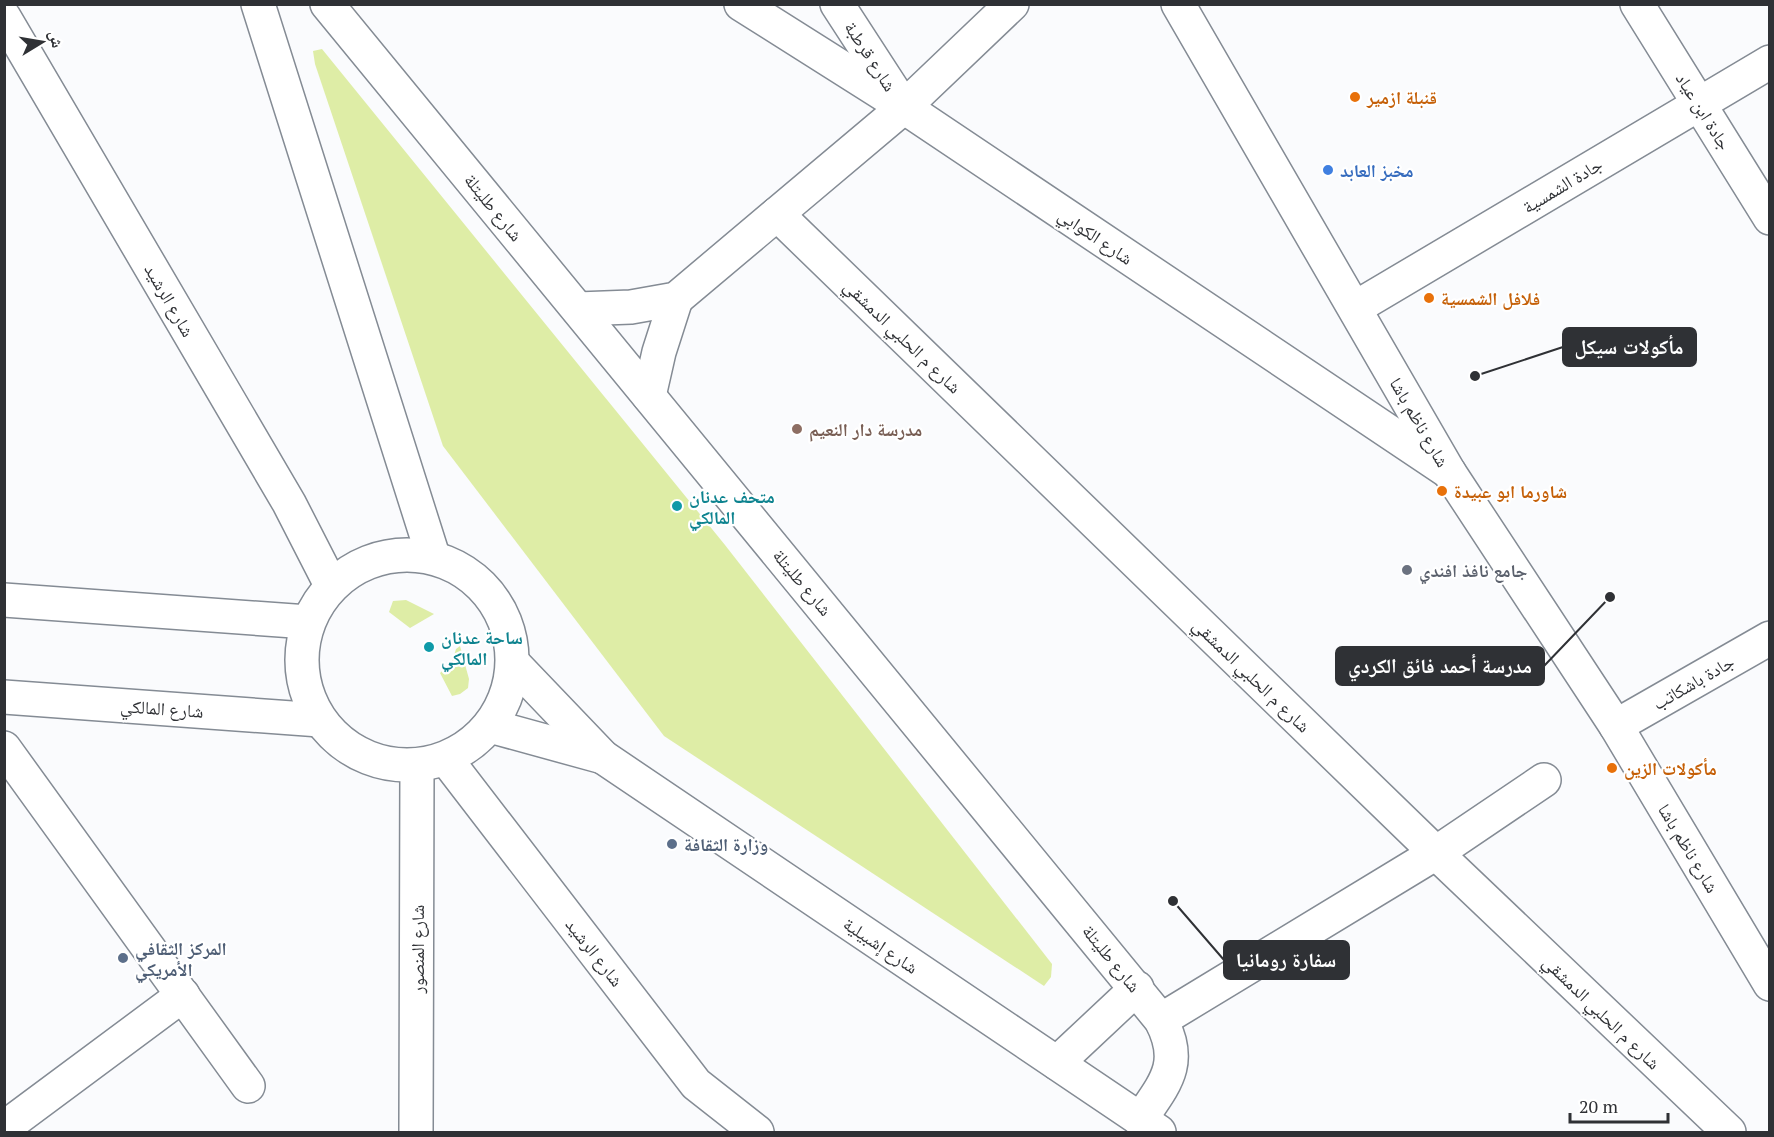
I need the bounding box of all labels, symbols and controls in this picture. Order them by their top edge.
north arrow [12,12,72,72]
street label: شارع قرطبة [840,16,902,96]
text: ش [44,29,69,50]
street label: جادة ابن عياد [1671,68,1737,154]
place label: قنبلة ازمير [1366,85,1437,109]
marker: قنبلة ازمير [1348,90,1362,104]
street label: جادة الشمسية [1518,152,1606,218]
place label: مخبز العابد [1340,158,1414,182]
marker: مخبز العابد [1321,163,1335,177]
street label: شارع طليتلة [459,168,529,246]
street label: شارع الكوابي [1052,202,1138,273]
street label: شارع الرشيد [139,259,201,341]
street label: شارع م الحلبي الدمشقي [837,274,967,401]
place label: فلافل الشمسية [1441,286,1540,310]
marker: فلافل الشمسية [1422,291,1436,305]
callout: مأكولات سيكل [1563,328,1696,366]
text: مأكولات سيكل [1574,333,1684,360]
street label: شارع ناظم باشا [1384,373,1455,472]
place label: مدرسة دار النعيم [809,417,922,442]
marker: مدرسة دار النعيم [790,422,804,436]
place label: شاورما ابو عبيدة [1454,479,1567,503]
place label: متحف عدنان المالكي [689,484,775,532]
marker: شاورما ابو عبيدة [1435,484,1449,498]
marker: متحف عدنان المالكي [670,499,684,513]
street label: شارع طليتلة [768,543,838,621]
place label: جامع نافذ افندي [1419,558,1528,585]
marker: جامع نافذ افندي [1400,563,1414,577]
street label: شارع م الحلبي الدمشقي [1186,613,1316,740]
place label: ساحة عدنان المالكي [441,625,523,673]
marker: ساحة عدنان المالكي [422,640,436,654]
callout: مدرسة أحمد فائق الكردي [1336,647,1544,685]
street label: جادة باشكاتب [1648,649,1738,715]
text: مدرسة أحمد فائق الكردي [1348,652,1532,682]
street label: شارع المالكي [119,693,204,726]
place label: مأكولات الزين [1624,756,1717,780]
marker: مأكولات الزين [1605,761,1619,775]
street label: شارع ناظم باشا [1652,799,1725,897]
place label: وزارة الثقافة [684,832,768,856]
marker: وزارة الثقافة [665,837,679,851]
street label: شارع المنصور [405,905,429,994]
street label: شارع إشبيلية [838,911,923,980]
street label: شارع الرشيد [561,913,629,991]
street label: شارع طليتلة [1077,919,1147,997]
place label: المركز الثقافي الأمريكي [135,936,227,984]
callout: سفارة رومانيا [1224,941,1349,979]
text: سفارة رومانيا [1236,946,1336,973]
street label: شارع م الحلبي الدمشقي [1536,950,1666,1077]
marker: المركز الثقافي الأمريكي [116,951,130,965]
scale bar [1570,1086,1668,1124]
text: 20 m [1579,1094,1619,1118]

